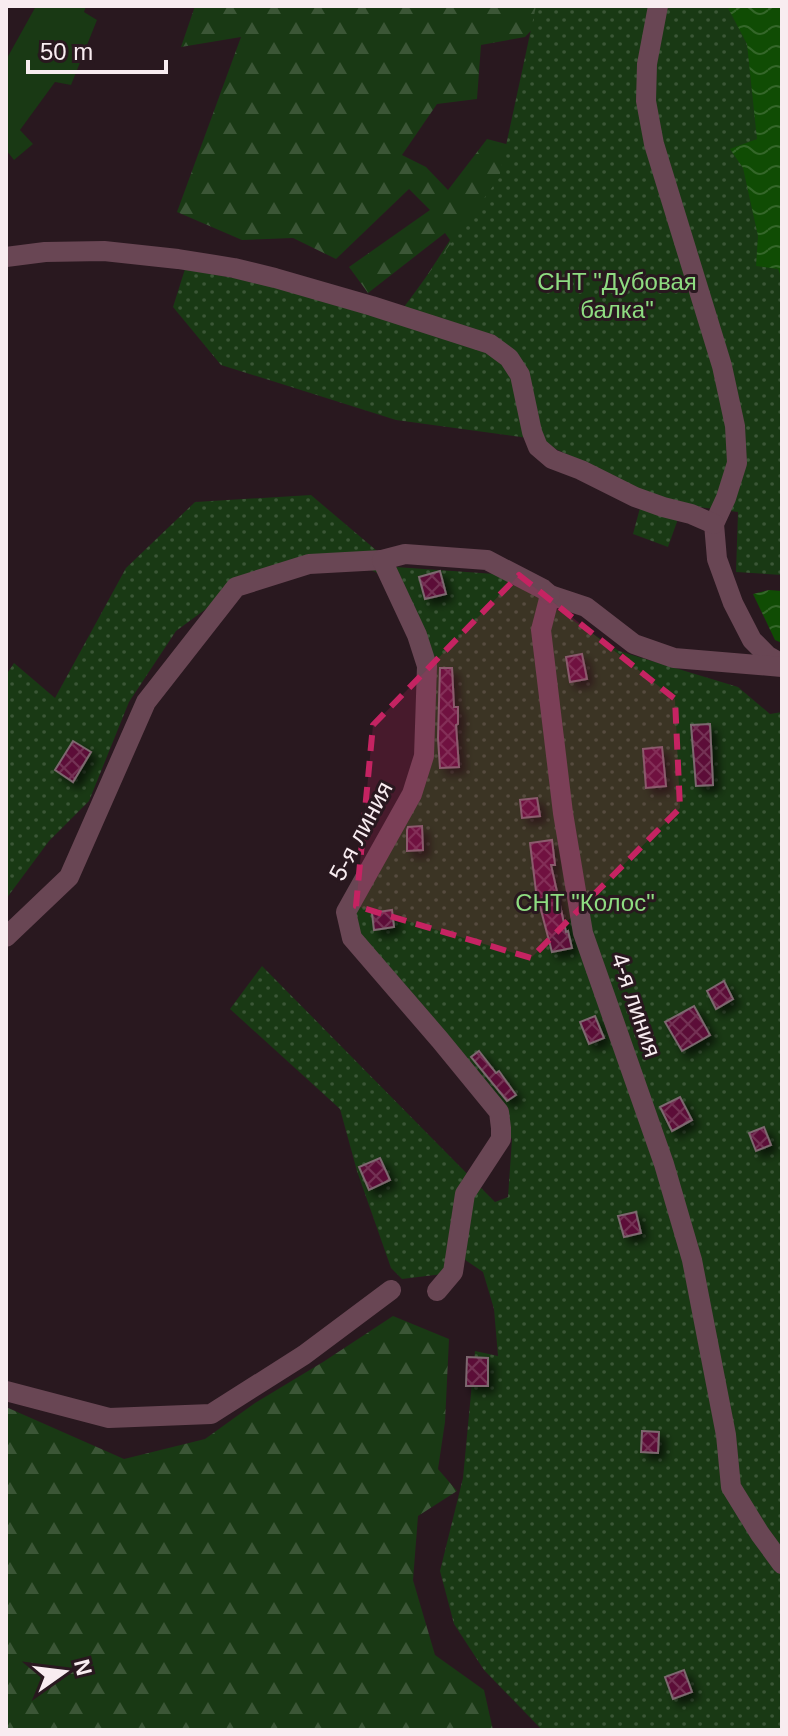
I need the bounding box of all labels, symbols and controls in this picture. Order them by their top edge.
scale bar [28,24,166,74]
text: 50 m [40,38,93,65]
park label: СНТ "Дубовая балка" [537,268,697,323]
street label: 5-я линия [323,777,398,885]
park label: СНТ "Колос" [515,889,655,916]
street label: 4-я линия [606,949,667,1060]
north arrow [24,1632,104,1712]
text: N [69,1657,97,1678]

